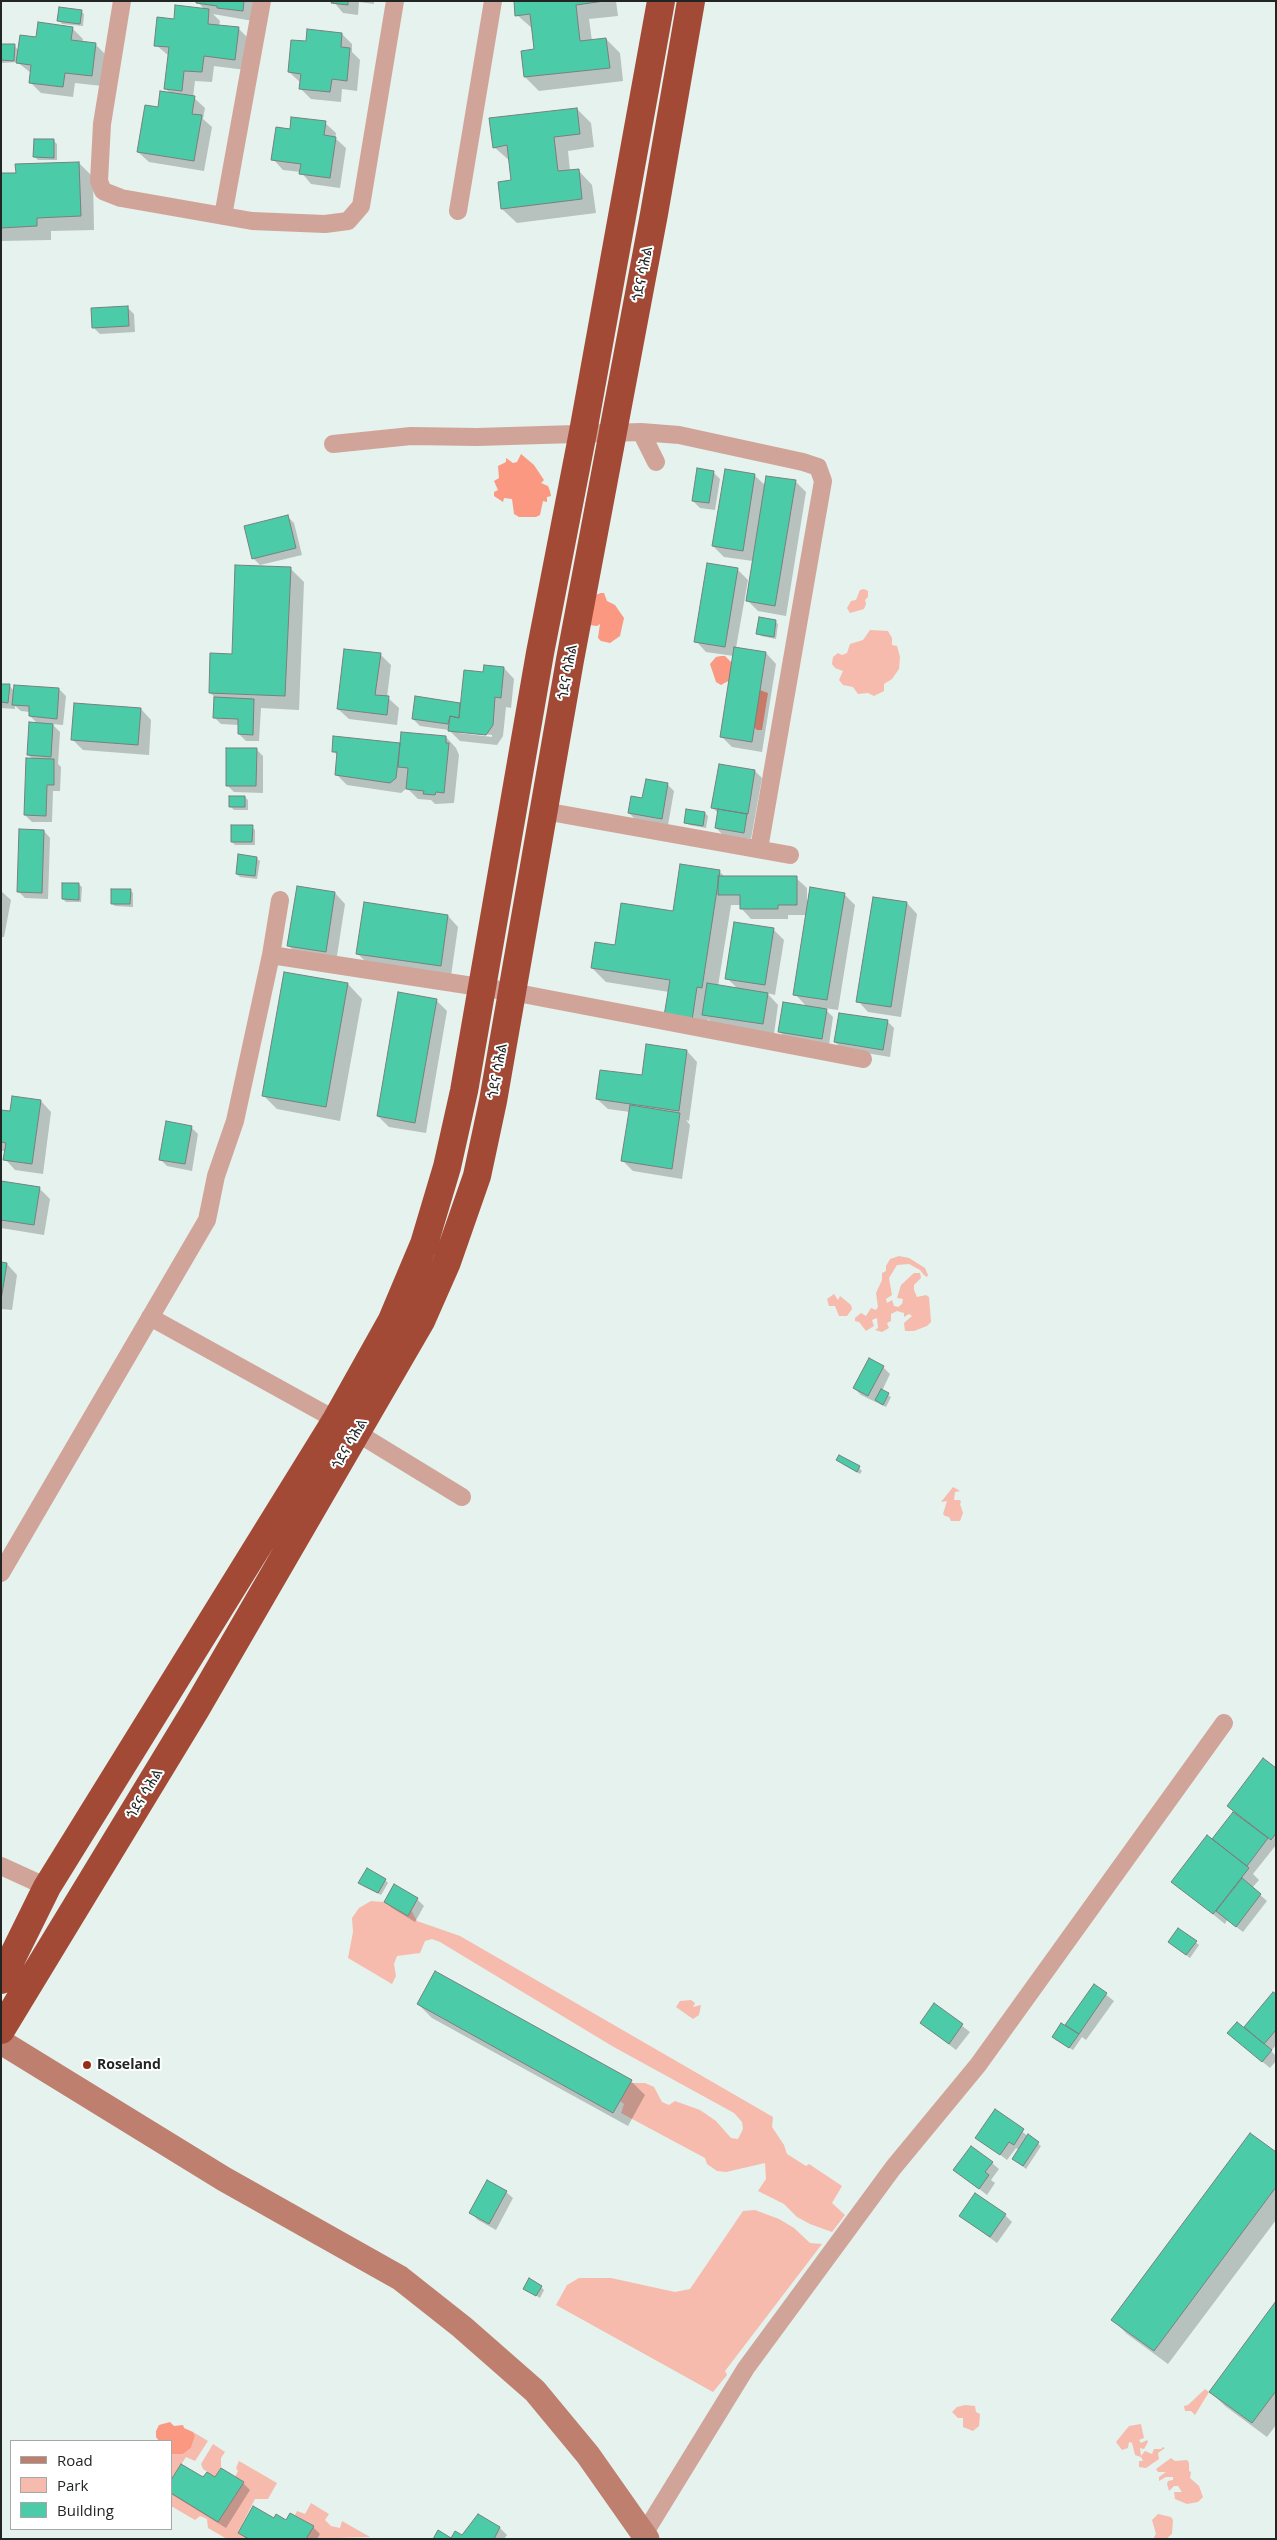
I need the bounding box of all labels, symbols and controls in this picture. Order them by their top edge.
street label: ጎደና ሳሕል [629,245,657,303]
street label: ጎደና ሳሕል [555,643,581,701]
street label: ጎደና ሳሕል [485,1042,511,1100]
street label: ጎደና ሳሕል [329,1416,371,1472]
street label: ጎደና ሳሕል [123,1766,167,1822]
place label: Roseland [97,2057,161,2073]
marker: Roseland [81,2059,93,2071]
legend [10,2440,172,2530]
text: Road [57,2450,93,2470]
text: Park [57,2475,88,2495]
text: Building [57,2500,114,2520]

